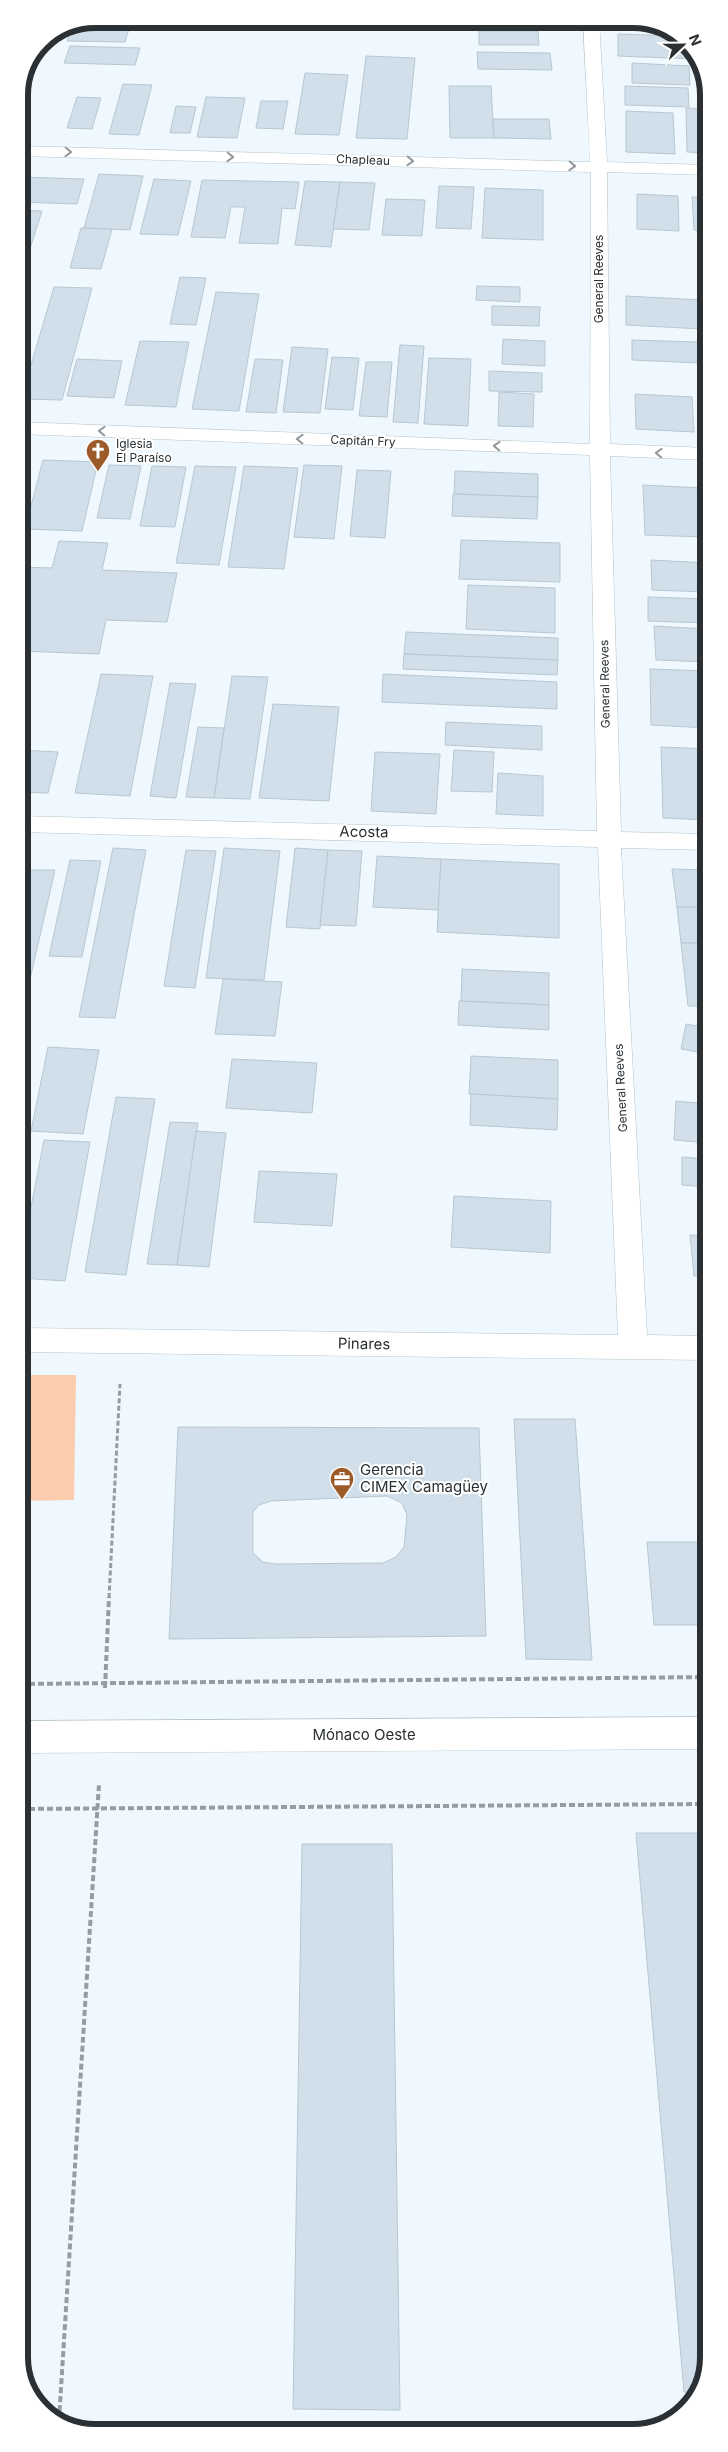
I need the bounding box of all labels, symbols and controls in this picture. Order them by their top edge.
north arrow [658,20,708,70]
text: N [686,32,705,48]
one-way arrow [64,147,72,158]
one-way arrow [226,151,234,162]
street label: Chapleau [336,151,390,168]
one-way arrow [406,156,414,167]
one-way arrow [569,161,577,171]
street label: General Reeves [591,235,606,323]
one-way arrow [98,426,106,437]
street label: Capitán Fry [330,432,396,449]
one-way arrow [295,433,303,444]
place label: Iglesia El Paraíso [116,436,172,465]
church icon: Iglesia El Paraíso [85,438,111,472]
one-way arrow [493,441,501,452]
one-way arrow [655,447,663,458]
street label: General Reeves [596,640,613,728]
street label: Acosta [339,822,389,841]
street label: General Reeves [611,1043,630,1133]
street label: Pinares [338,1334,391,1353]
place label: Gerencia CIMEX Camagüey [360,1460,488,1496]
office icon: Gerencia CIMEX Camagüey [329,1466,355,1500]
street label: Mónaco Oeste [312,1725,416,1744]

